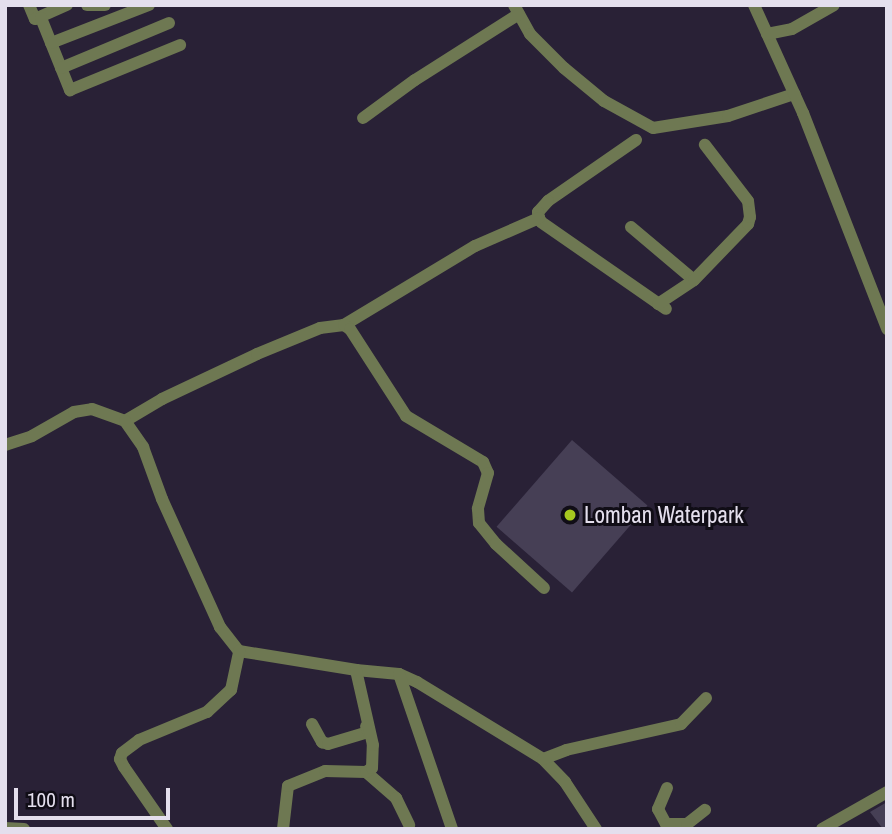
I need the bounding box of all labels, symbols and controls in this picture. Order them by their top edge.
place label: Lomban Waterpark [584,501,744,529]
marker: Lomban Waterpark [562,507,578,523]
scale bar [18,774,173,818]
text: 100 m [27,785,75,814]

